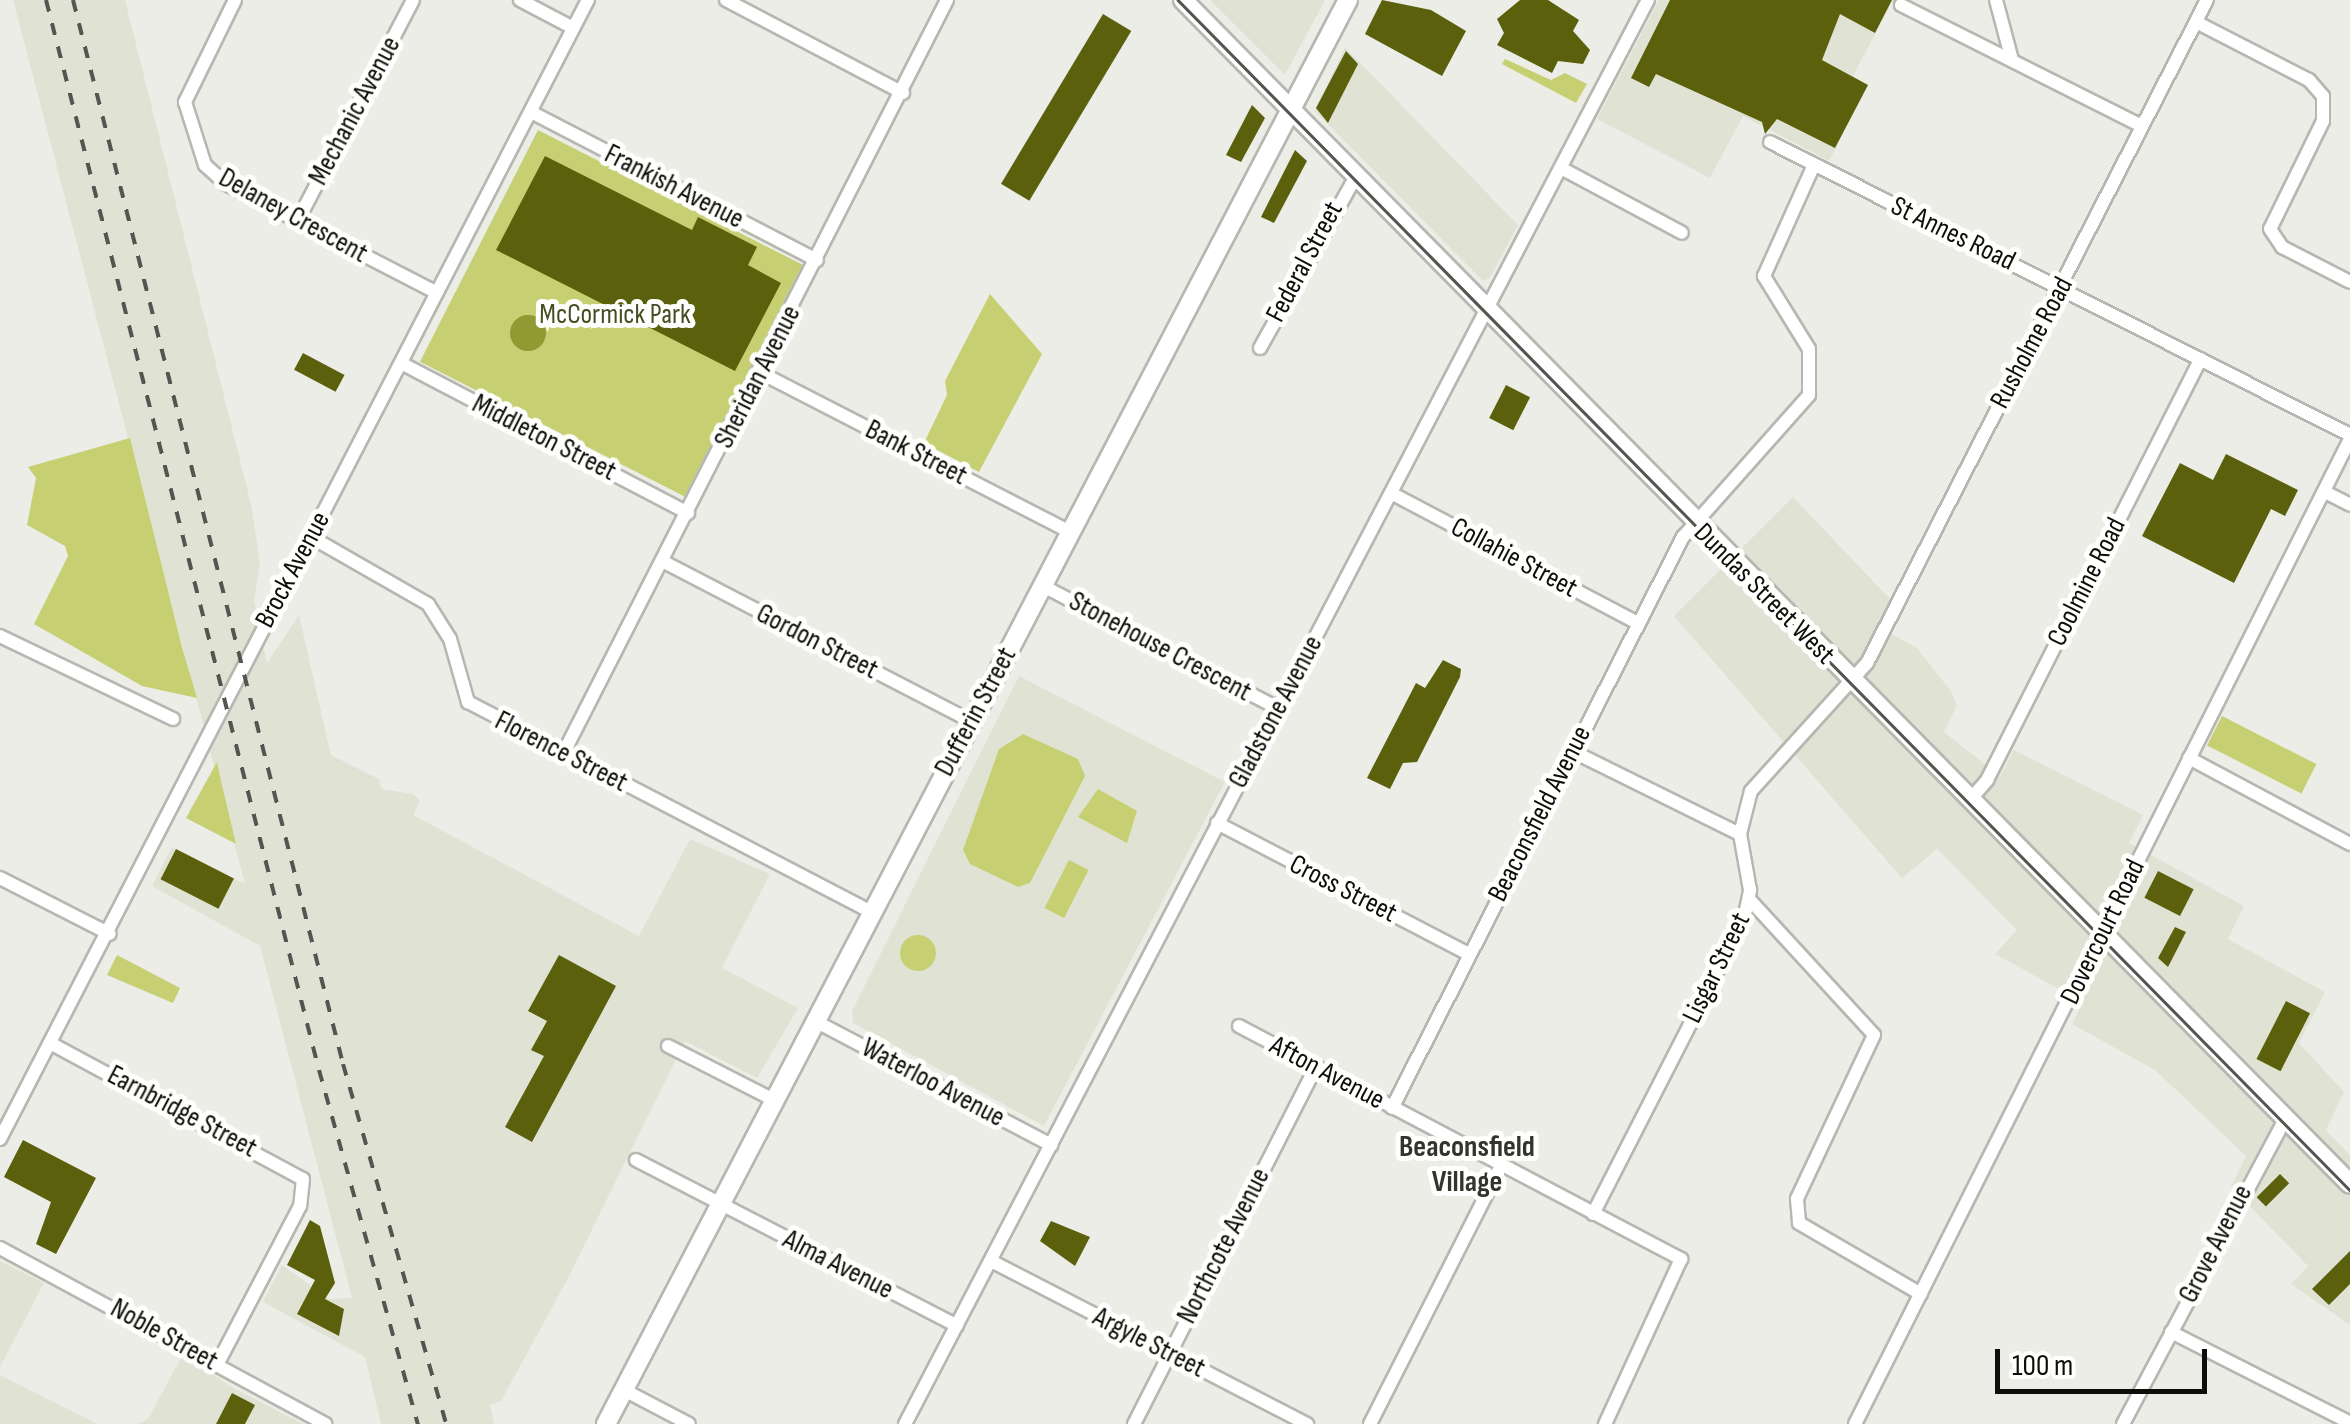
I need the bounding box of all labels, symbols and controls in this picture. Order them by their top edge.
street label: Mechanic Avenue [302,31,408,191]
street label: Frankish Avenue [599,138,749,236]
street label: Delaney Crescent [213,161,373,271]
street label: St Annes Road [1885,190,2021,278]
street label: Federal Street [1259,196,1351,328]
street label: Rusholme Road [1983,272,2081,414]
park label: McCormick Park [539,298,691,332]
street label: Sheridan Avenue [708,300,808,454]
street label: Middleton Street [466,387,622,489]
street label: Bank Street [860,413,972,493]
street label: Brock Avenue [248,506,338,634]
street label: Collahie Street [1445,511,1583,605]
street label: Coolmine Road [2040,512,2134,652]
street label: Dundas Street West [1687,517,1841,671]
street label: Stonehouse Crescent [1063,585,1257,709]
street label: Gordon Street [751,597,883,687]
street label: Gladstone Avenue [1222,630,1330,794]
street label: Dufferin Street [928,642,1024,782]
street label: Florence Street [489,704,633,800]
street label: Beaconsfield Avenue [1481,721,1599,907]
street label: Cross Street [1284,848,1402,930]
street label: Dovercourt Road [2053,854,2153,1010]
street label: Lisgar Street [1676,907,1758,1029]
street label: Afton Avenue [1264,1029,1390,1117]
street label: Waterloo Avenue [856,1031,1010,1135]
street label: Earnbridge Street [102,1059,262,1165]
district label: Beaconsfield Village [1399,1129,1535,1200]
street label: Northcote Avenue [1170,1163,1278,1329]
street label: Grove Avenue [2172,1179,2260,1309]
street label: Alma Avenue [777,1223,899,1307]
street label: Noble Street [104,1292,224,1378]
street label: Argyle Street [1087,1300,1211,1386]
scale bar [2000,1329,2212,1391]
text: 100 m [2012,1348,2073,1384]

